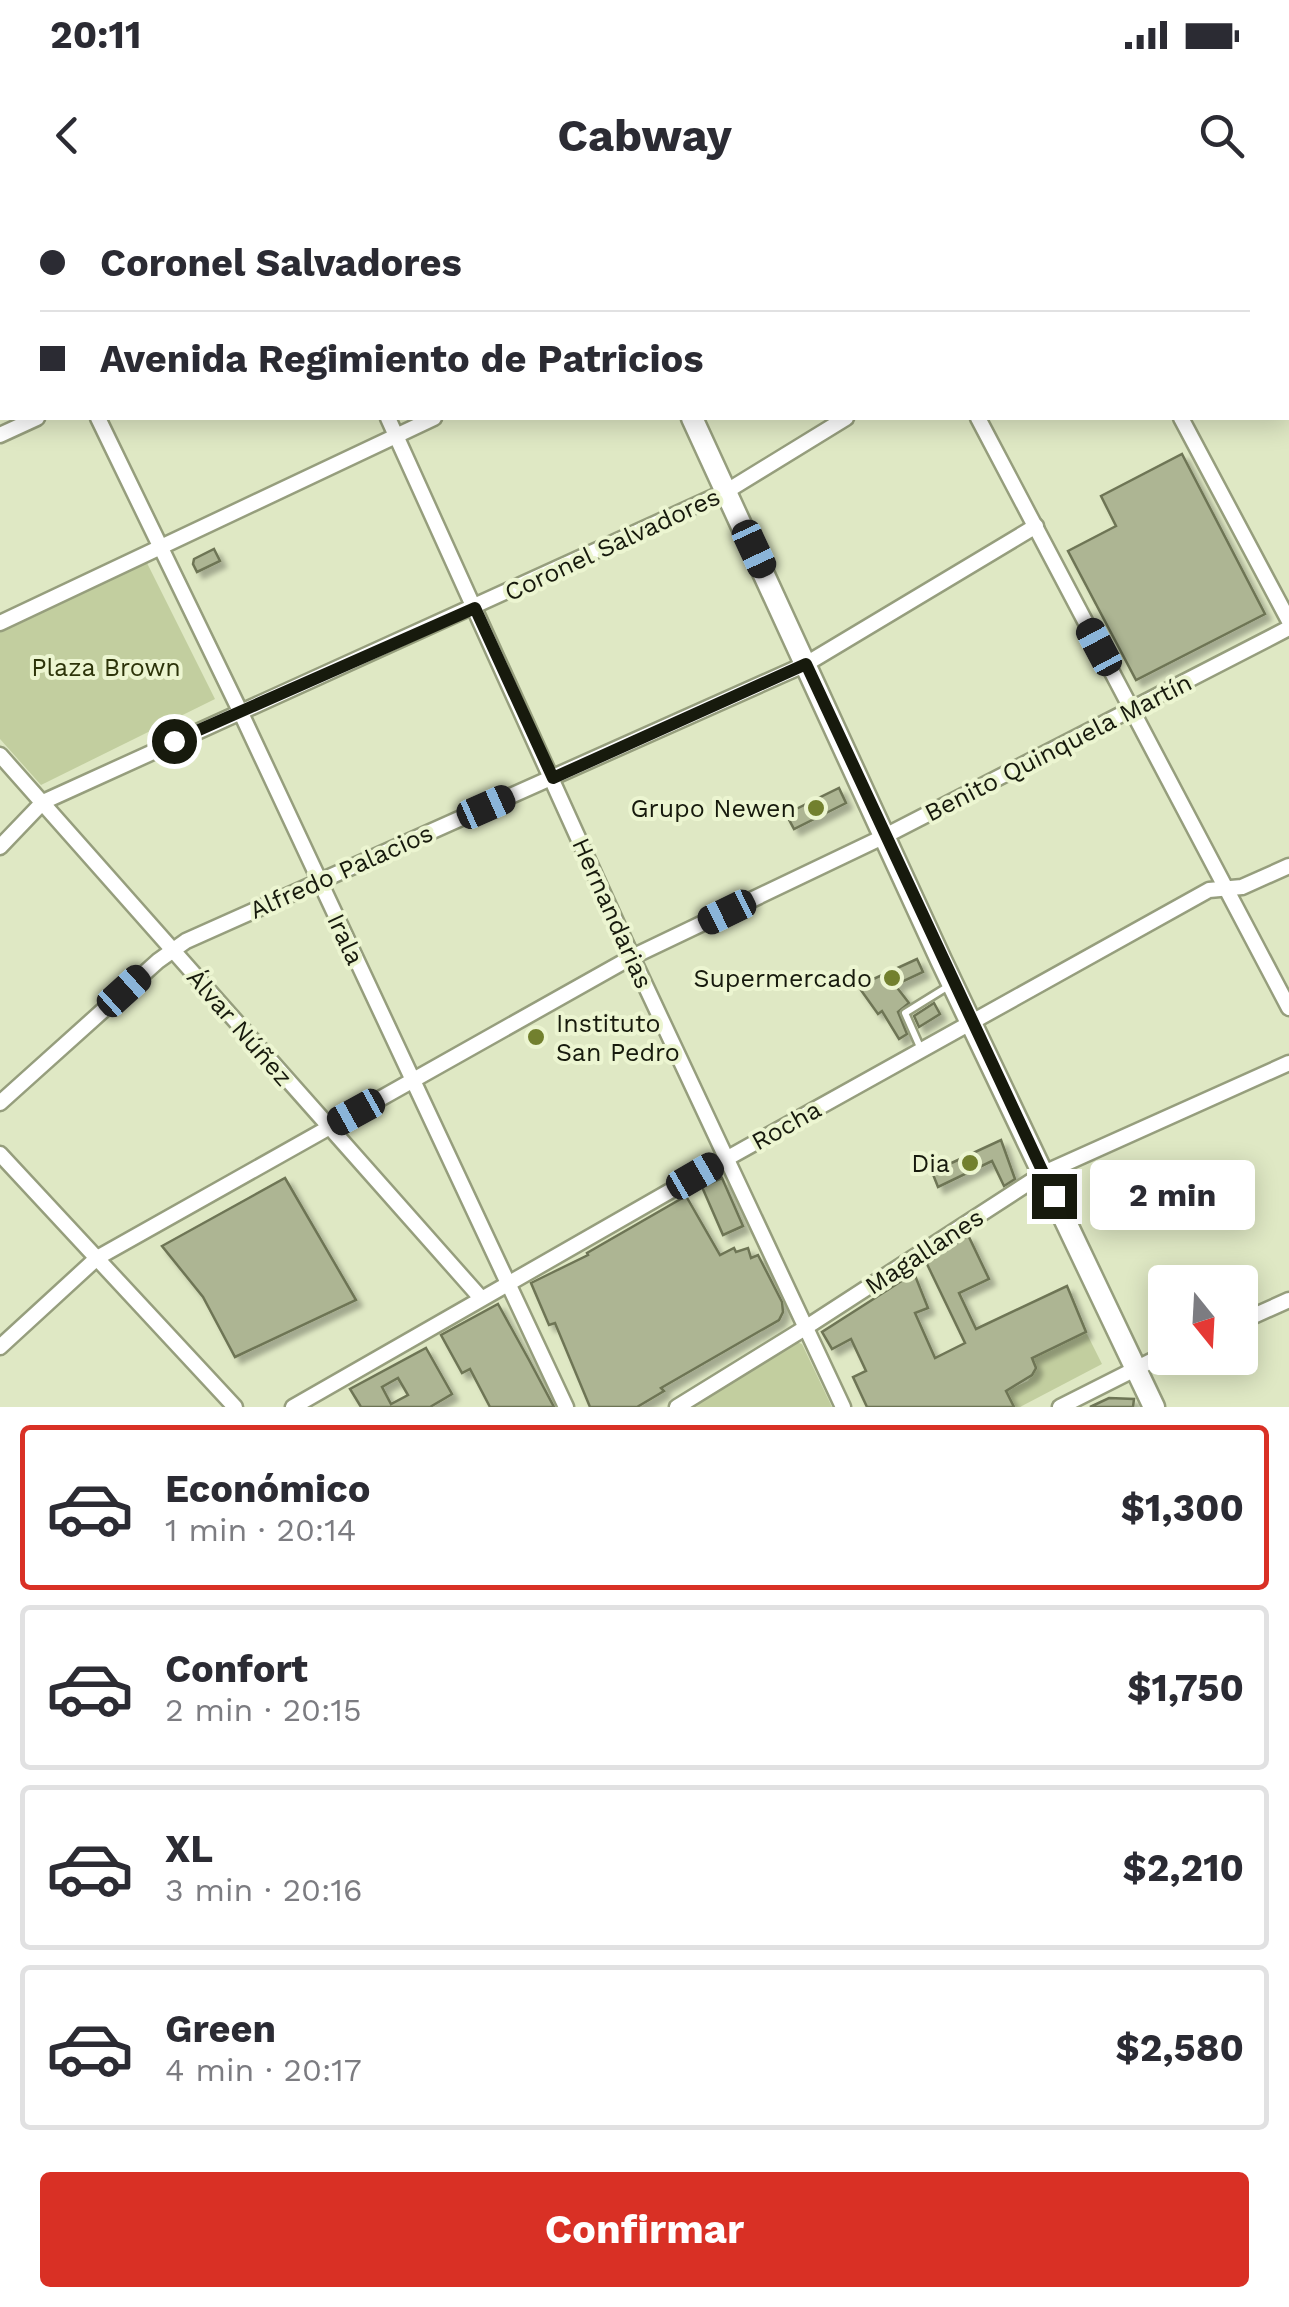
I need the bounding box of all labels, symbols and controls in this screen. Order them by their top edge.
text: 20:11 [50,13,141,57]
icon: back [40,108,95,163]
icon: search [1194,108,1249,163]
text: Cabway [557,109,732,162]
text: Coronel Salvadores [100,241,462,285]
text: Avenida Regimiento de Patricios [100,337,704,381]
street label: Coronel Salvadores [500,482,724,607]
car [728,515,780,583]
car [1072,613,1126,681]
park label: Plaza Brown [31,653,181,682]
street label: Benito Quinquela Martín [920,667,1197,828]
route start [152,719,197,764]
car [452,781,520,833]
place label: Grupo Newen [630,794,796,823]
marker: Grupo Newen [805,797,827,819]
street label: Alfredo Palacios [245,818,437,925]
street label: Hernandarias [566,833,659,993]
car [693,885,761,939]
street label: Irala [321,909,370,969]
car [92,960,156,1022]
street label: Álvar Núñez [181,963,298,1092]
place label: Supermercado [693,964,872,993]
marker: Supermercado [881,967,903,989]
place label: Instituto San Pedro [556,1009,680,1067]
marker: Instituto San Pedro [525,1026,547,1048]
car [322,1084,390,1140]
street label: Rocha [746,1095,826,1156]
car [662,1148,728,1204]
place label: Dia [911,1149,950,1178]
marker: Dia [959,1152,981,1174]
callout: 2 min [1089,1161,1254,1231]
route end [1032,1174,1077,1219]
text: 2 min [1129,1176,1216,1214]
street label: Magallanes [860,1202,989,1300]
north arrow [1148,1265,1258,1375]
map controls [1148,1265,1258,1375]
icon: car [45,1463,135,1553]
text: Económico [165,1467,370,1511]
text: $1,300 [1121,1486,1244,1530]
text: 1 min · 20:14 [165,1511,356,1549]
icon: car [45,1643,135,1733]
text: Confort [165,1647,308,1691]
text: $1,750 [1127,1666,1244,1710]
text: 2 min · 20:15 [165,1691,362,1729]
icon: car [45,1823,135,1913]
text: XL [165,1827,213,1871]
text: $2,210 [1122,1846,1244,1890]
text: 3 min · 20:16 [165,1871,362,1909]
icon: car [45,2003,135,2093]
text: Green [165,2007,276,2051]
text: $2,580 [1116,2026,1244,2070]
text: 4 min · 20:17 [165,2051,362,2089]
button: Confirmar [40,2172,1249,2287]

